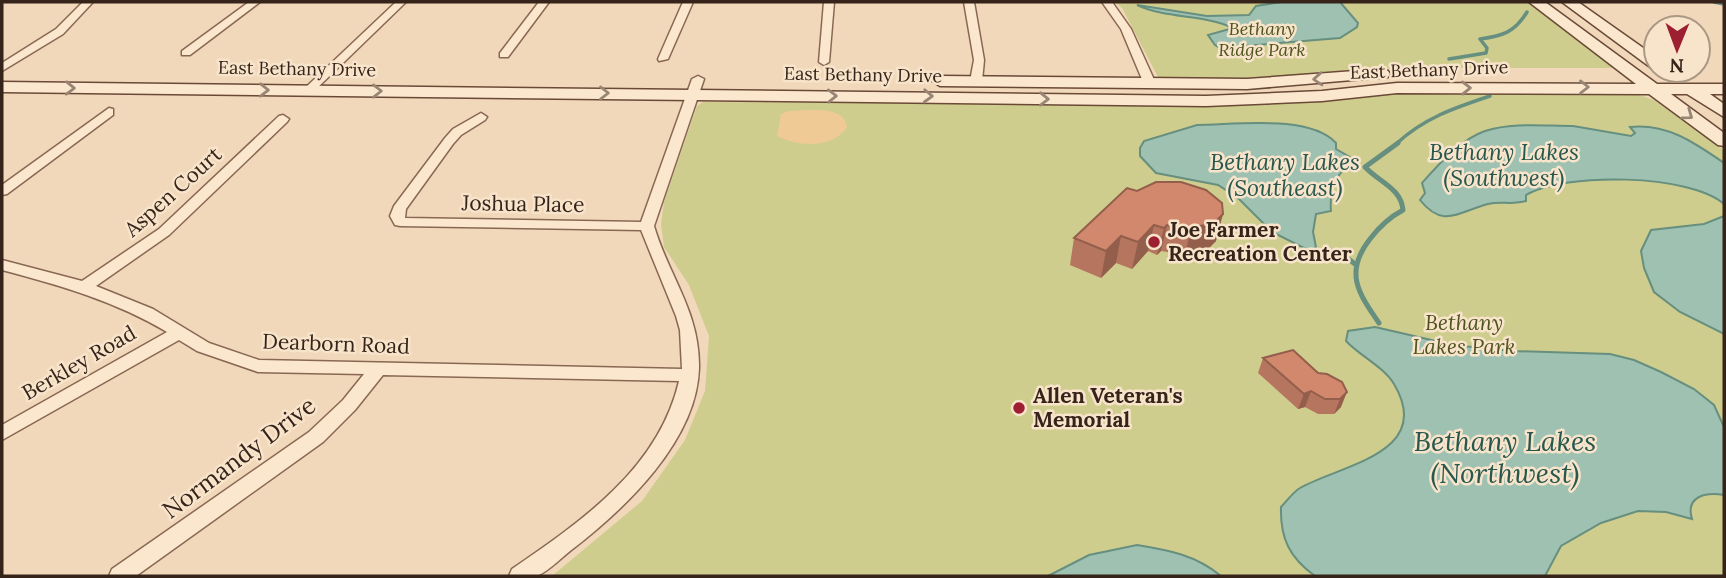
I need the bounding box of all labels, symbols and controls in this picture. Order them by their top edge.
north arrow [1642,14,1712,84]
park label: Bethany Ridge Park [1218,17,1306,61]
text: N [1669,54,1684,78]
street label: East Bethany Drive [1349,55,1509,84]
street label: East Bethany Drive [218,56,377,81]
street label: East Bethany Drive [784,62,943,87]
one-way arrow [1313,71,1324,86]
one-way arrow [1579,79,1589,95]
one-way arrow [65,80,76,95]
one-way arrow [1461,80,1472,96]
one-way arrow [259,82,270,98]
one-way arrow [372,83,383,99]
one-way arrow [600,85,610,101]
one-way arrow [827,88,838,104]
one-way arrow [923,88,934,104]
one-way arrow [1039,91,1050,107]
one-way arrow [1680,106,1693,119]
water label: Bethany Lakes (Southwest) [1429,137,1579,193]
street label: Aspen Court [118,140,228,243]
water label: Bethany Lakes (Southeast) [1210,147,1360,203]
street label: Joshua Place [460,189,585,218]
place label: Joe Farmer Recreation Center [1168,216,1352,267]
marker: Joe Farmer Recreation Center [1146,234,1162,250]
park label: Bethany Lakes Park [1412,309,1516,360]
street label: Berkley Road [17,319,141,406]
street label: Dearborn Road [262,327,410,360]
place label: Allen Veteran's Memorial [1033,382,1183,433]
street label: Normandy Drive [156,390,322,525]
marker: Allen Veteran's Memorial [1011,400,1027,416]
water label: Bethany Lakes (Northwest) [1414,423,1596,491]

